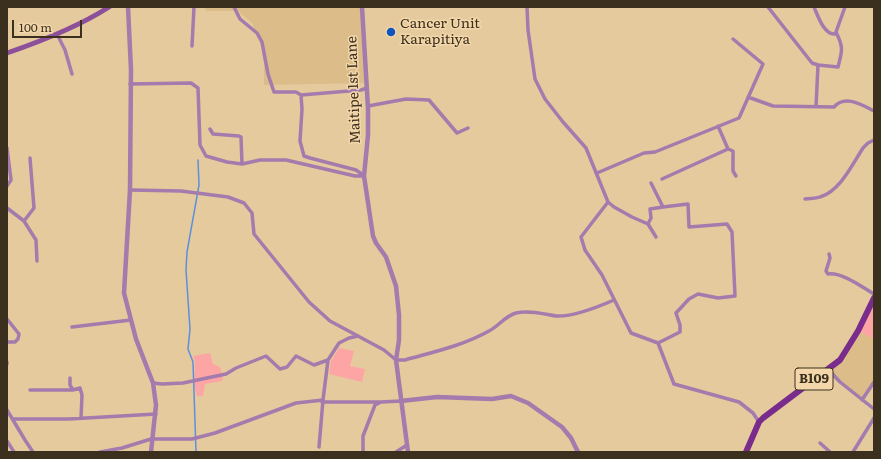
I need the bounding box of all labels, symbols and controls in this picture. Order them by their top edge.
scale bar [14,12,84,38]
place label: Cancer Unit Karapitiya [400,16,480,48]
text: 100 m [19,18,52,36]
marker: Cancer Unit Karapitiya [385,26,397,38]
street label: Maitipe 1st Lane [344,36,364,144]
road number: B109 [795,368,833,390]

